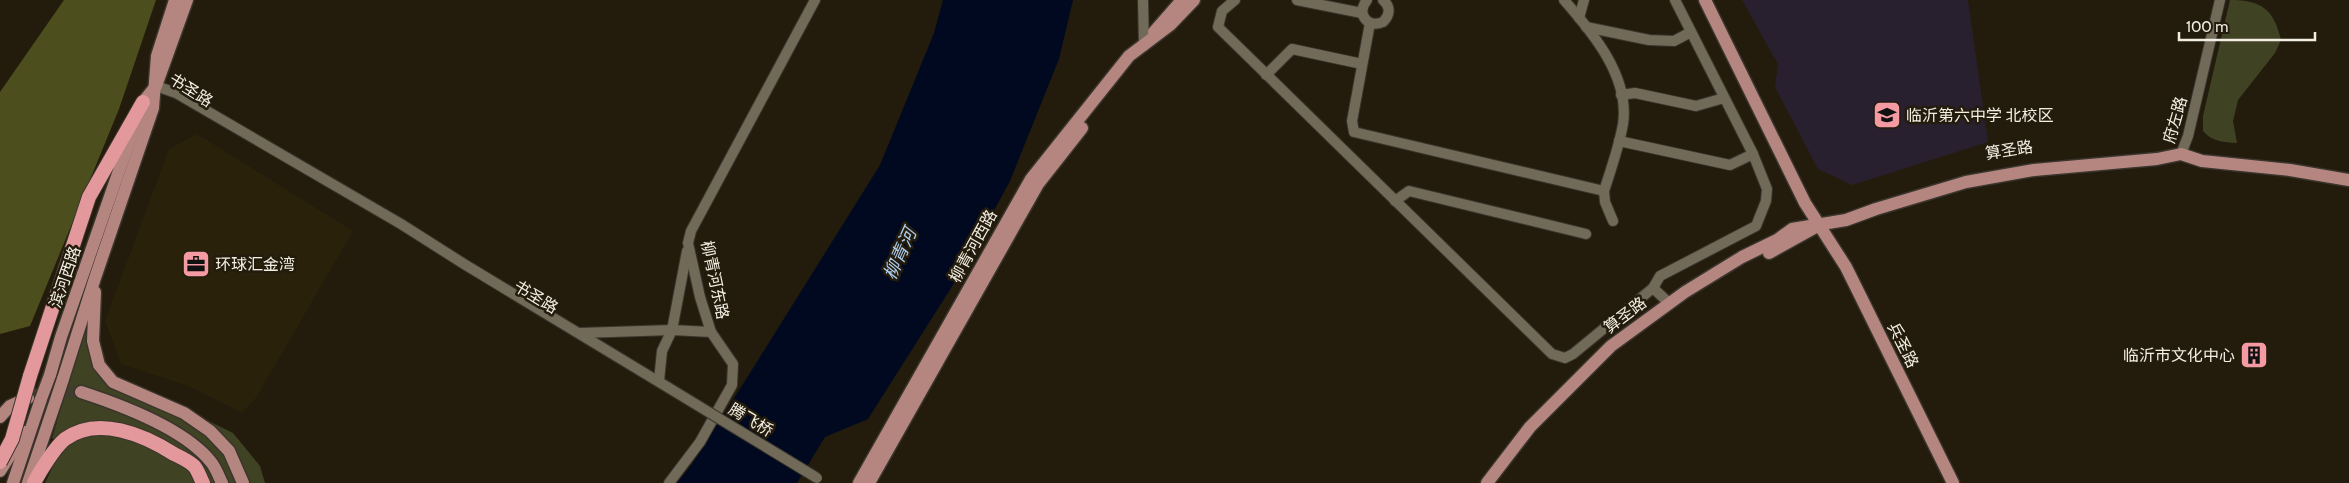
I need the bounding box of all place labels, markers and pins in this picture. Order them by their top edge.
school or university icon: 临沂第六中学 北校区 [1872,100,1902,130]
place label: 临沂第六中学 北校区 [1906,106,2054,125]
office icon: 环球汇金湾 [181,249,211,279]
place label: 环球汇金湾 [215,255,295,274]
building icon: 临沂市文化中心 [2239,340,2269,370]
place label: 临沂市文化中心 [2123,346,2235,365]

